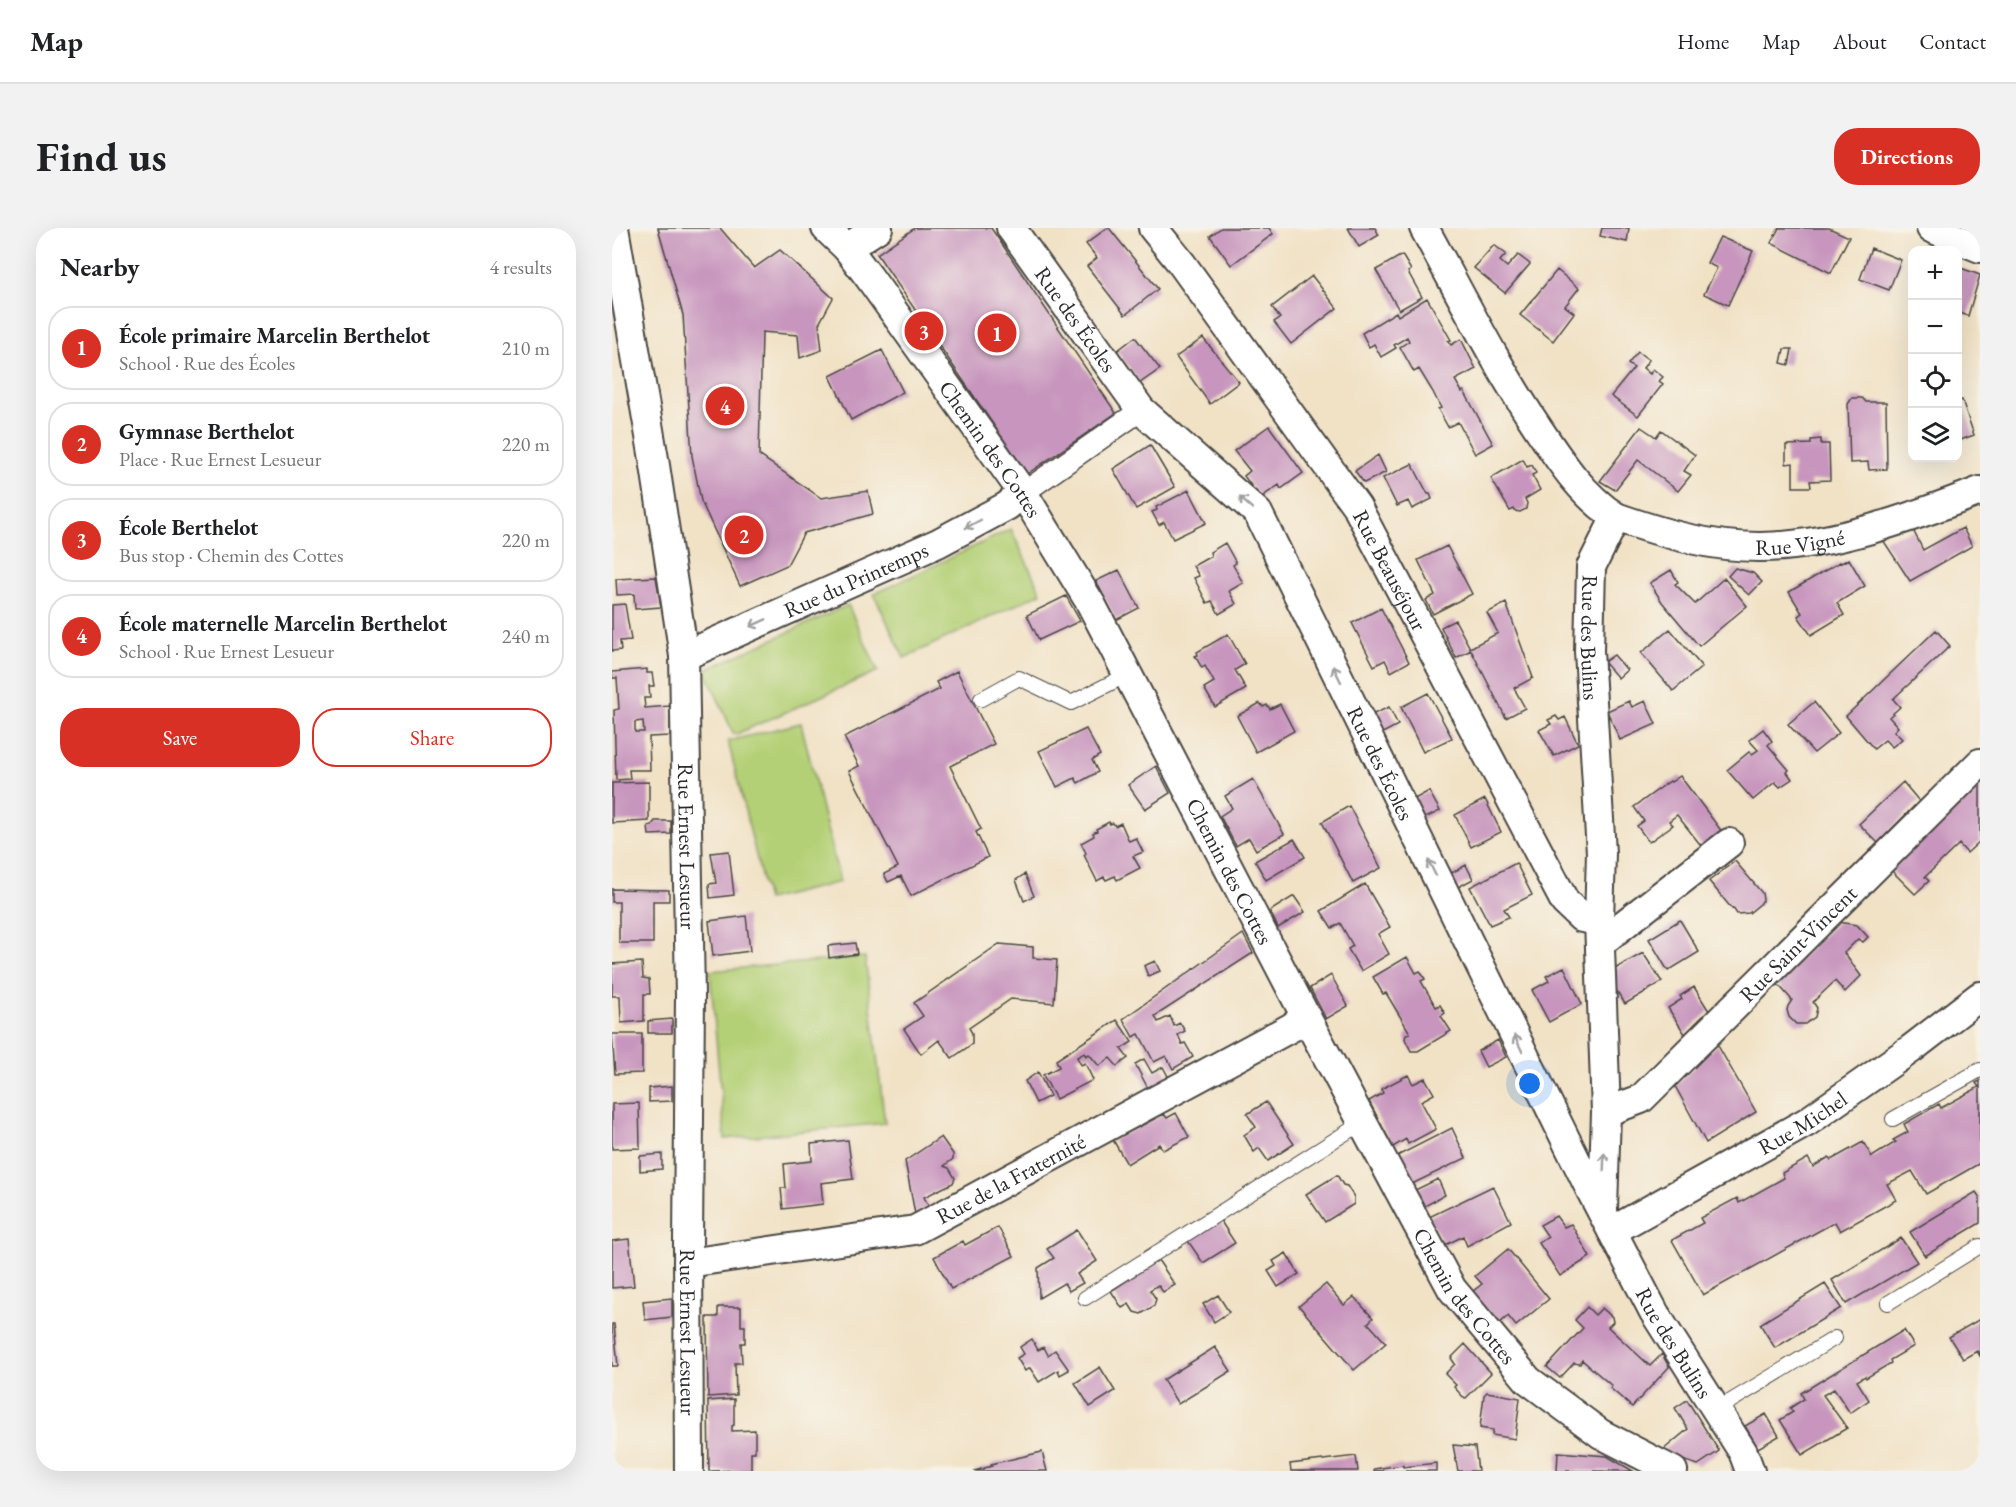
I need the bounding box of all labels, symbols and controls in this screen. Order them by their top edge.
text: Map [30,23,83,59]
text: Home [1677,28,1729,55]
text: Map [1762,28,1800,55]
text: About [1833,28,1886,55]
text: Contact [1919,28,1986,55]
button: Directions [1834,128,1980,185]
text: Find us [36,129,167,184]
map controls [1908,246,1962,462]
button: + [1908,246,1962,300]
text: Nearby [60,250,140,284]
text: 4 results [489,254,552,280]
street label: Rue des Écoles [1028,260,1124,378]
button: − [1908,300,1962,354]
pin: 3 [904,308,944,354]
pin: 1 [978,310,1016,356]
text: École primaire Marcelin Berthelot [119,321,430,350]
text: 1 [76,335,87,361]
text: 210 m [502,335,550,361]
text: School · Rue des Écoles [119,350,295,376]
button: locate [1908,354,1962,408]
street label: Chemin des Cottes [933,374,1049,523]
pin: 4 [706,384,744,429]
button: layers [1908,408,1962,462]
text: Gymnase Berthelot [119,417,294,446]
text: 2 [76,431,87,457]
text: 220 m [502,431,550,457]
text: Place · Rue Ernest Lesueur [119,446,322,472]
one-way arrow [1239,496,1254,510]
street label: Rue Beauséjour [1346,505,1434,636]
pin: 2 [724,512,764,558]
text: École Berthelot [119,513,258,542]
one-way arrow [965,519,983,530]
street label: Rue Vigné [1755,522,1848,562]
text: 3 [76,527,87,553]
text: 220 m [502,527,550,553]
street label: Rue du Printemps [779,535,933,624]
text: Bus stop · Chemin des Cottes [119,542,343,568]
street label: Rue des Bulins [1574,575,1606,701]
text: École maternelle Marcelin Berthelot [119,609,447,638]
one-way arrow [749,618,768,629]
text: 4 [76,623,87,649]
text: 240 m [502,623,550,649]
text: School · Rue Ernest Lesueur [119,638,334,664]
one-way arrow [1330,666,1342,684]
street label: Rue des Écoles [1341,701,1421,825]
button: Save [60,708,300,767]
button: Share [312,708,552,767]
street label: Rue Ernest Lesueur [671,763,703,930]
street label: Chemin des Cottes [1180,793,1280,949]
one-way arrow [1426,860,1437,878]
street label: Rue Saint-Vincent [1733,879,1863,1008]
one-way arrow [1511,1035,1523,1053]
your location [1515,1069,1544,1098]
street label: Rue Michel [1753,1084,1853,1161]
street label: Rue de la Fraternité [931,1126,1091,1231]
one-way arrow [1599,1153,1610,1173]
street label: Chemin des Cottes [1407,1222,1523,1370]
street label: Rue Ernest Lesueur [674,1249,703,1416]
street label: Rue des Bulins [1629,1282,1720,1404]

